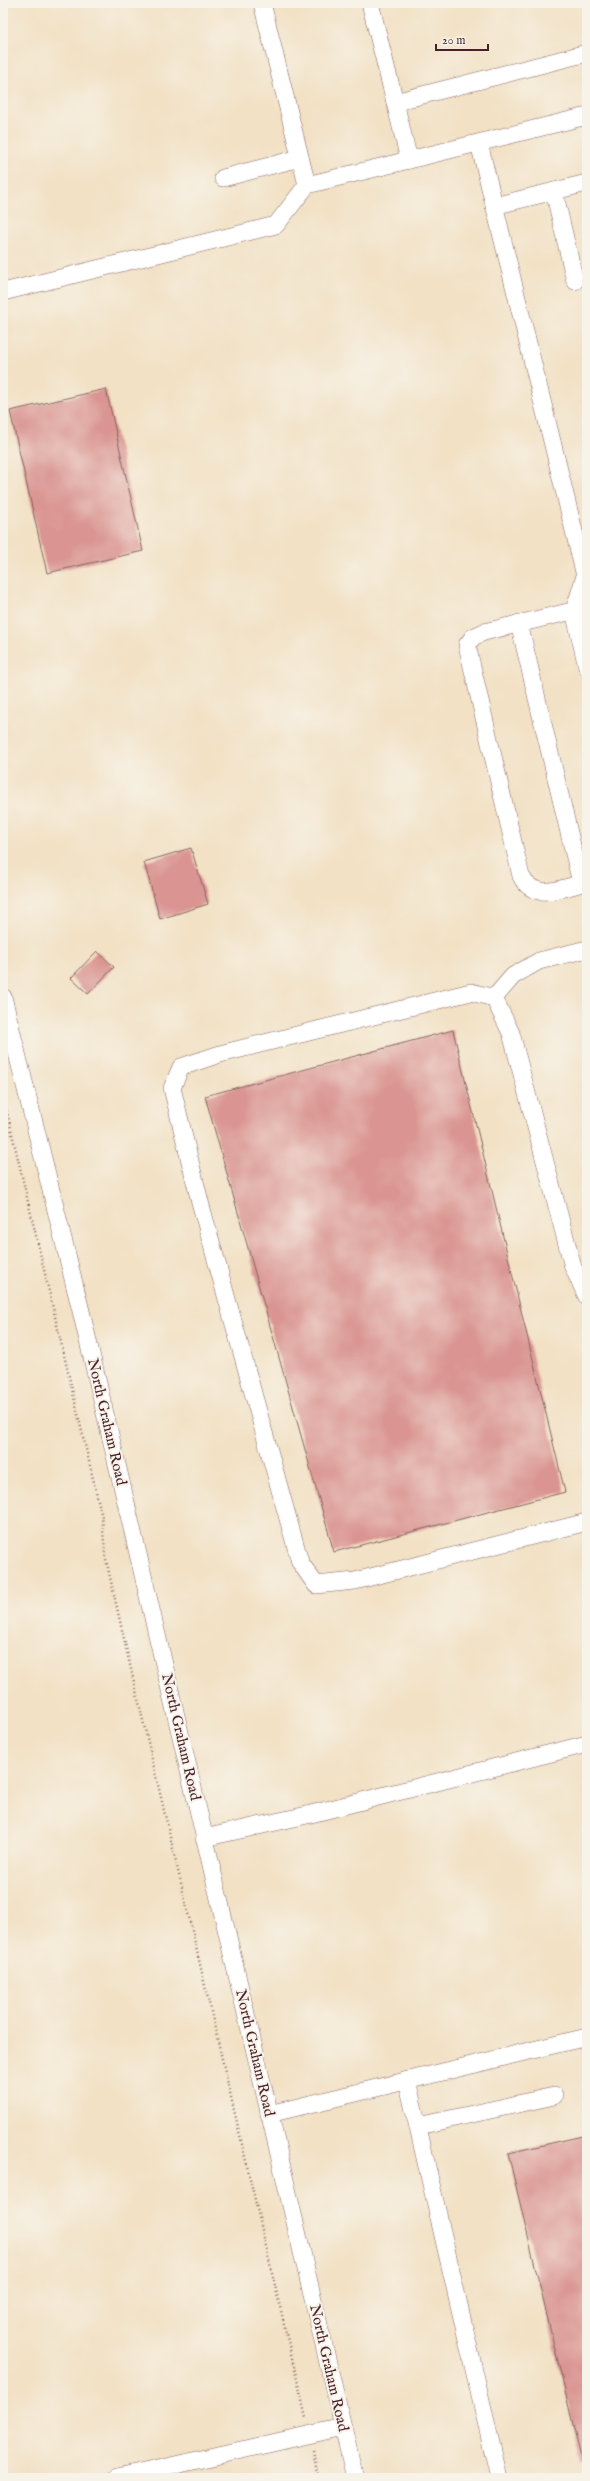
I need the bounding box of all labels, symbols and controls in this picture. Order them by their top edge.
scale bar [436,26,488,52]
text: 20 m [442,33,465,48]
street label: North Graham Road [83,1357,131,1488]
street label: North Graham Road [157,1672,205,1803]
street label: North Graham Road [231,1988,279,2119]
street label: North Graham Road [305,2303,353,2434]

